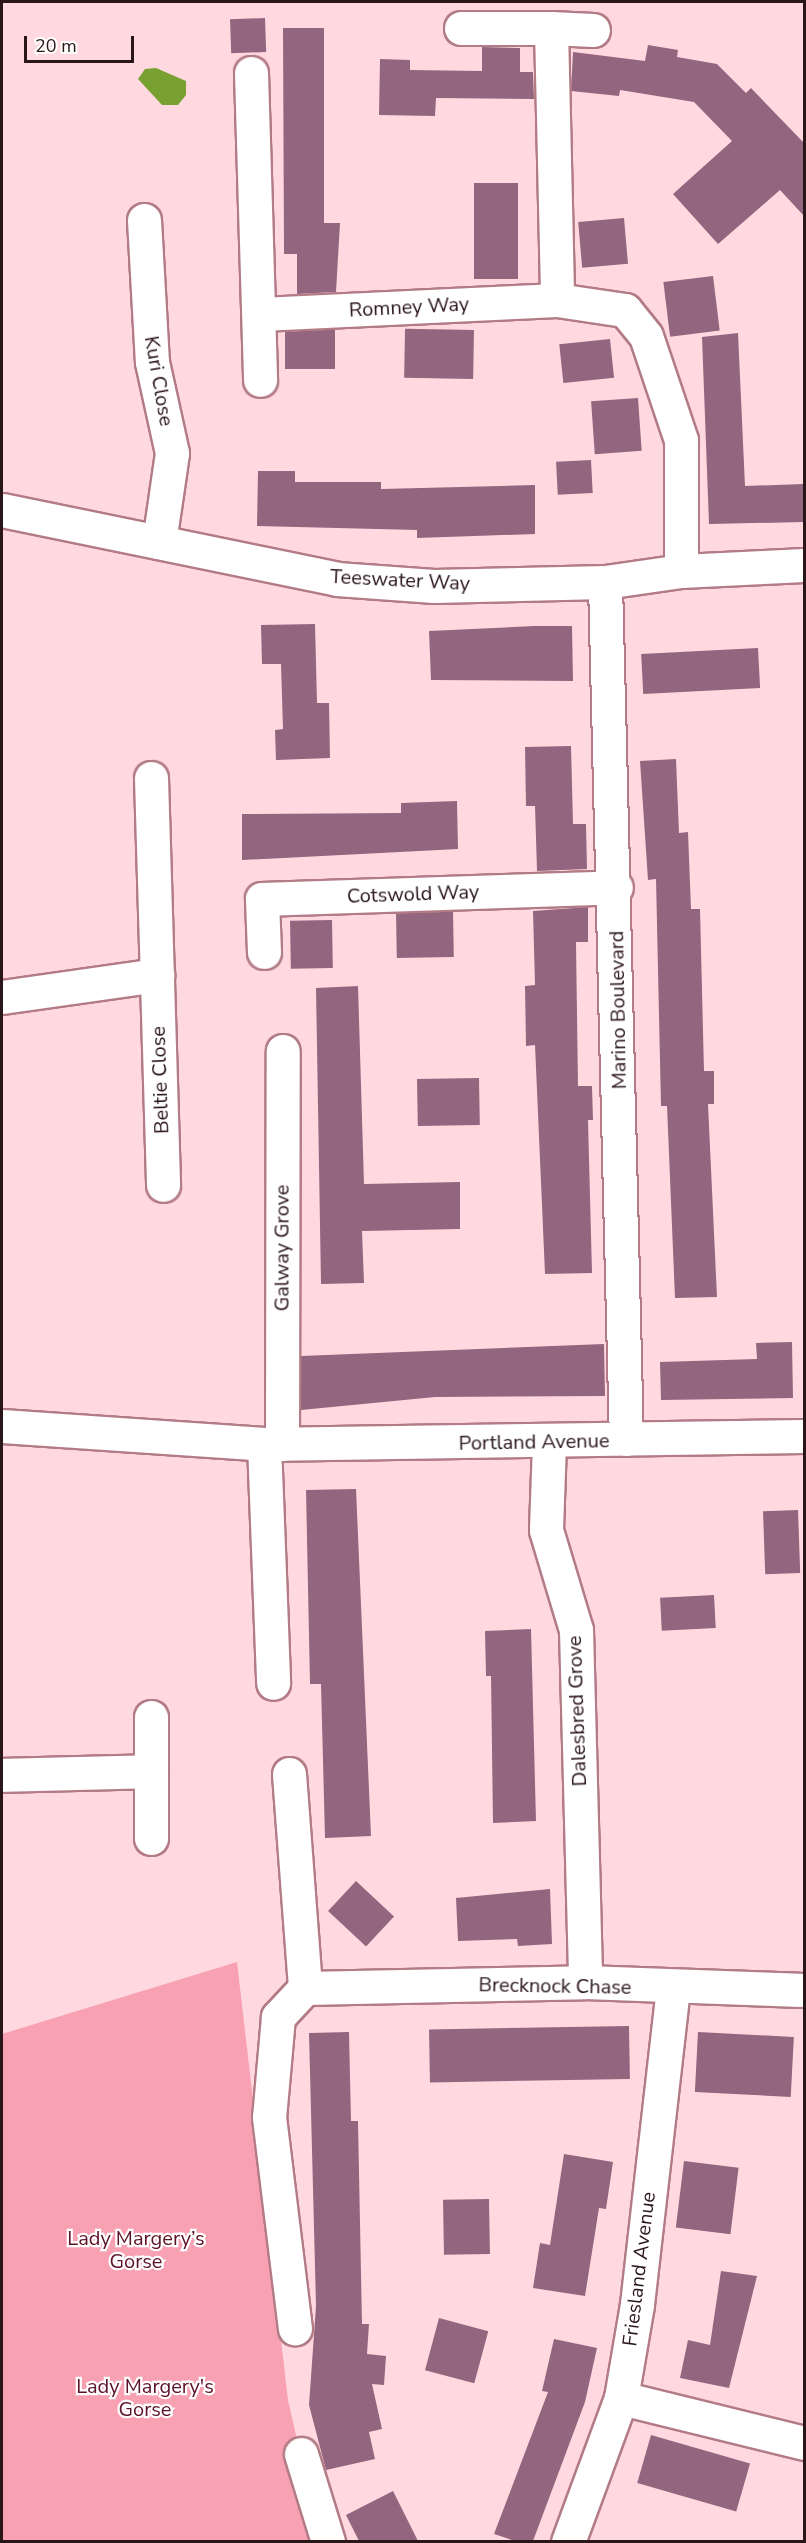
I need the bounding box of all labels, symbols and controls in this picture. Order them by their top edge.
scale bar [27,24,136,62]
text: 20 m [35,34,77,58]
street label: Romney Way [348,292,470,322]
street label: Kuri Close [139,334,179,428]
street label: Teeswater Way [330,564,470,596]
street label: Cotswold Way [346,880,480,908]
street label: Marino Boulevard [605,930,631,1090]
street label: Beltie Close [146,1026,174,1134]
street label: Galway Grove [270,1185,294,1311]
street label: Portland Avenue [458,1429,610,1455]
street label: Dalesbred Grove [562,1635,592,1787]
street label: Brecknock Chase [478,1973,632,1999]
street label: Friesland Avenue [618,2190,660,2348]
park label: Lady Margery’s Gorse [67,2226,205,2273]
park label: Lady Margery's Gorse [76,2375,214,2422]

